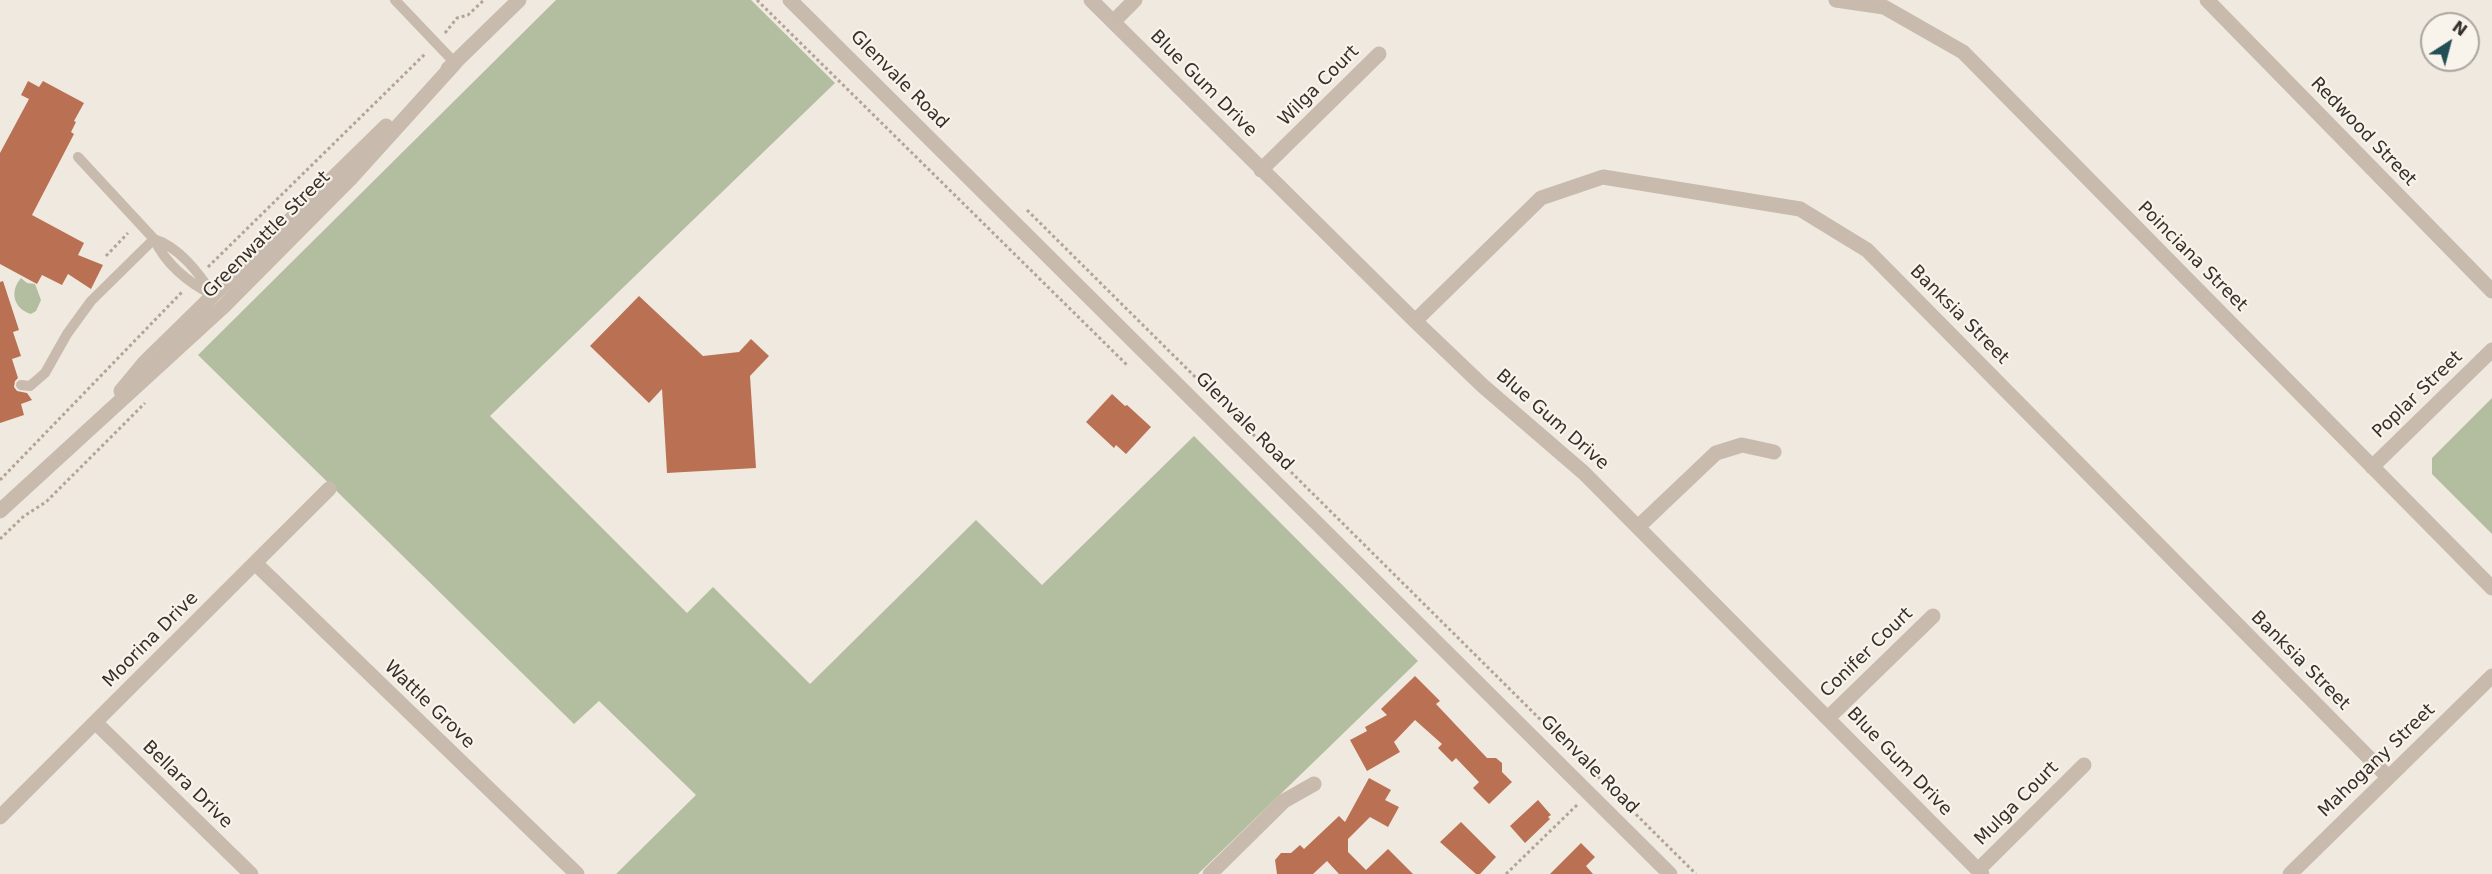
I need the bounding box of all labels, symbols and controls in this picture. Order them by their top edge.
north arrow [2420,12,2480,72]
text: N [2449,17,2471,40]
street label: Glenvale Road [845,26,953,134]
street label: Blue Gum Drive [1145,26,1261,142]
street label: Wilga Court [1274,41,1364,131]
street label: Redwood Street [2306,73,2420,191]
street label: Greenwattle Street [199,167,335,303]
street label: Poinciana Street [2133,198,2251,316]
street label: Banksia Street [1905,261,2013,369]
street label: Poplar Street [2369,347,2467,443]
street label: Blue Gum Drive [1491,365,1613,475]
street label: Glenvale Road [1190,368,1298,476]
street label: Moorina Drive [99,588,203,692]
street label: Conifer Court [1816,604,1918,702]
street label: Banksia Street [2246,607,2354,715]
street label: Wattle Grove [379,656,479,754]
street label: Mahogany Street [2314,700,2440,822]
street label: Blue Gum Drive [1842,703,1956,821]
street label: Glenvale Road [1535,711,1643,819]
street label: Bellara Drive [138,737,236,833]
street label: Mulga Court [1971,758,2063,850]

